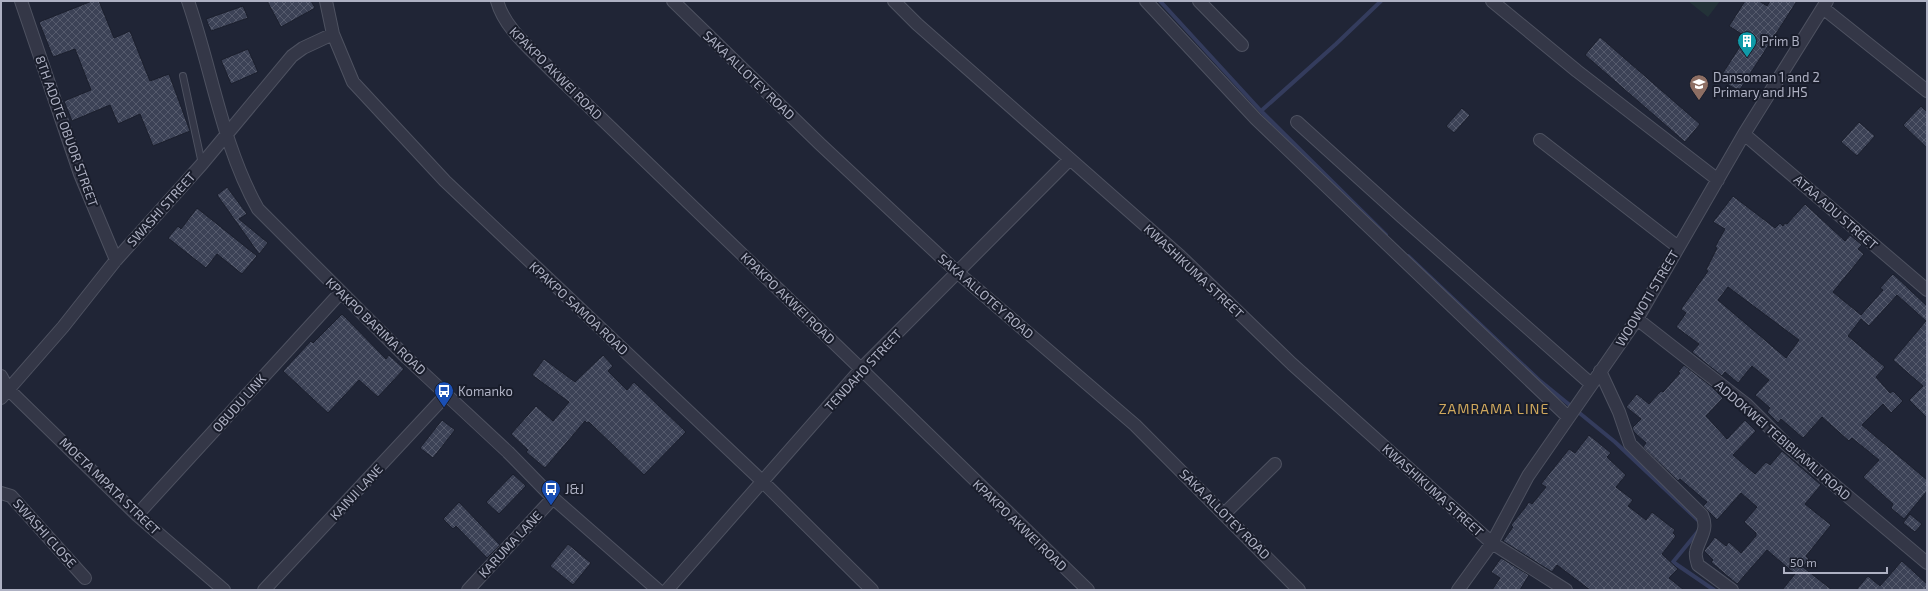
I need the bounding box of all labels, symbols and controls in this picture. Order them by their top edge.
street label: KPAKPO AKWEI ROAD [506,23,606,123]
street label: SAKA ALLOTEY ROAD [700,27,798,123]
building icon: Prim B [1736,30,1758,58]
place label: Prim B [1761,33,1799,49]
street label: 8TH ADOTE OBUOR STREET [32,53,102,209]
place label: Dansoman 1 and 2 Primary and JHS [1713,69,1820,100]
school or university icon: Dansoman 1 and 2 Primary and JHS [1688,73,1710,101]
street label: SWASHI STREET [123,168,199,250]
street label: ATAA ADU STREET [1791,171,1882,253]
street label: KWASHIKUMA STREET [1141,221,1248,322]
street label: WOOWOTI STREET [1612,247,1682,349]
street label: KPAKPO AKWEI ROAD [738,249,838,347]
street label: SAKA ALLOTEY ROAD [935,250,1037,342]
street label: KPAKPO SAMOA ROAD [526,258,632,358]
street label: KPAKPO BARIMA ROAD [323,274,429,378]
street label: TENDAHO STREET [821,325,905,414]
street label: OBUDU LINK [209,370,269,435]
street label: ADDOKWEI TEBIBIIAMLI ROAD [1712,377,1854,503]
bus stop icon: Komanko [433,380,455,408]
place label: Komanko [458,383,513,399]
district label: ZAMRAMA LINE [1439,400,1549,417]
street label: MOETA MPATA STREET [57,434,164,538]
street label: KWASHIKUMA STREET [1379,440,1487,540]
street label: KAINJI LANE [326,461,386,523]
street label: SAKA ALLOTEY ROAD [1176,465,1274,563]
street label: KPAKPO AKWEI ROAD [970,476,1070,574]
bus stop icon: J&J [540,478,562,506]
place label: J&J [565,481,584,497]
street label: SWASHI CLOSE [10,495,80,571]
street label: KARUMA LANE [475,507,545,581]
scale bar [1784,549,1887,575]
text: 50 m [1790,555,1817,569]

